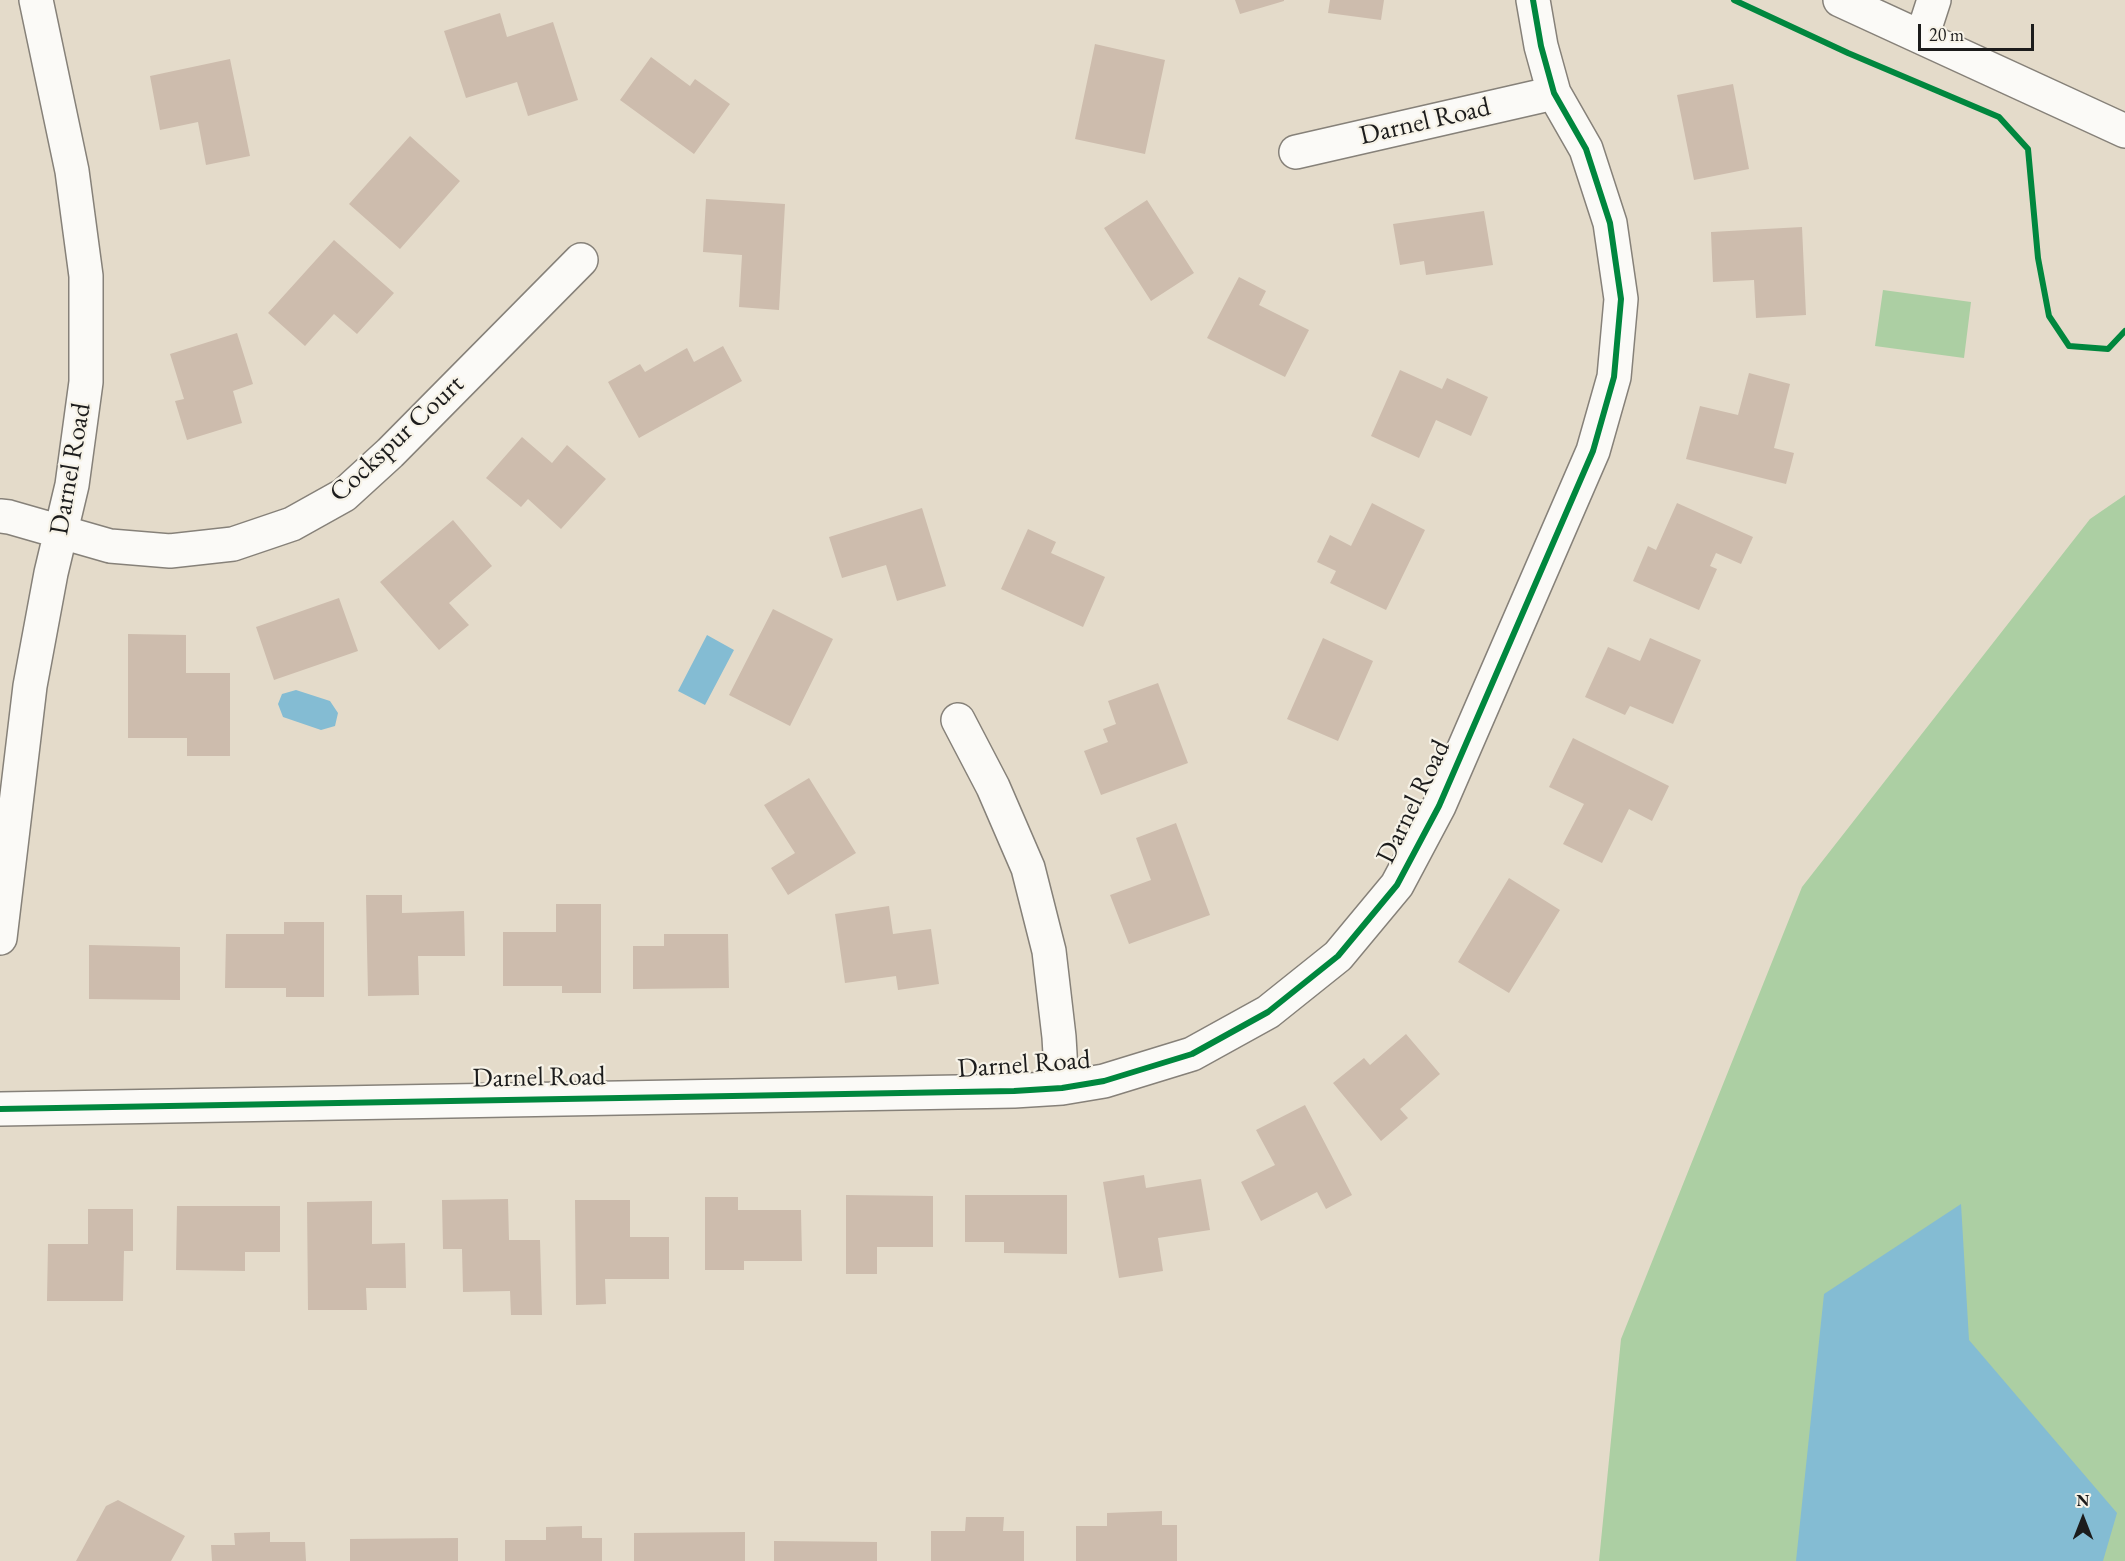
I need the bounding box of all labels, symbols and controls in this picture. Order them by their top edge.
scale bar [1921,12,2036,50]
text: 20 m [1929,23,1964,46]
street label: Darnel Road [1356,91,1494,153]
street label: Cockspur Court [323,369,471,509]
street label: Darnel Road [43,401,99,537]
street label: Darnel Road [1370,735,1458,869]
street label: Darnel Road [956,1044,1092,1086]
street label: Darnel Road [472,1061,606,1095]
north arrow [2053,1489,2113,1549]
text: N [2077,1490,2089,1511]

